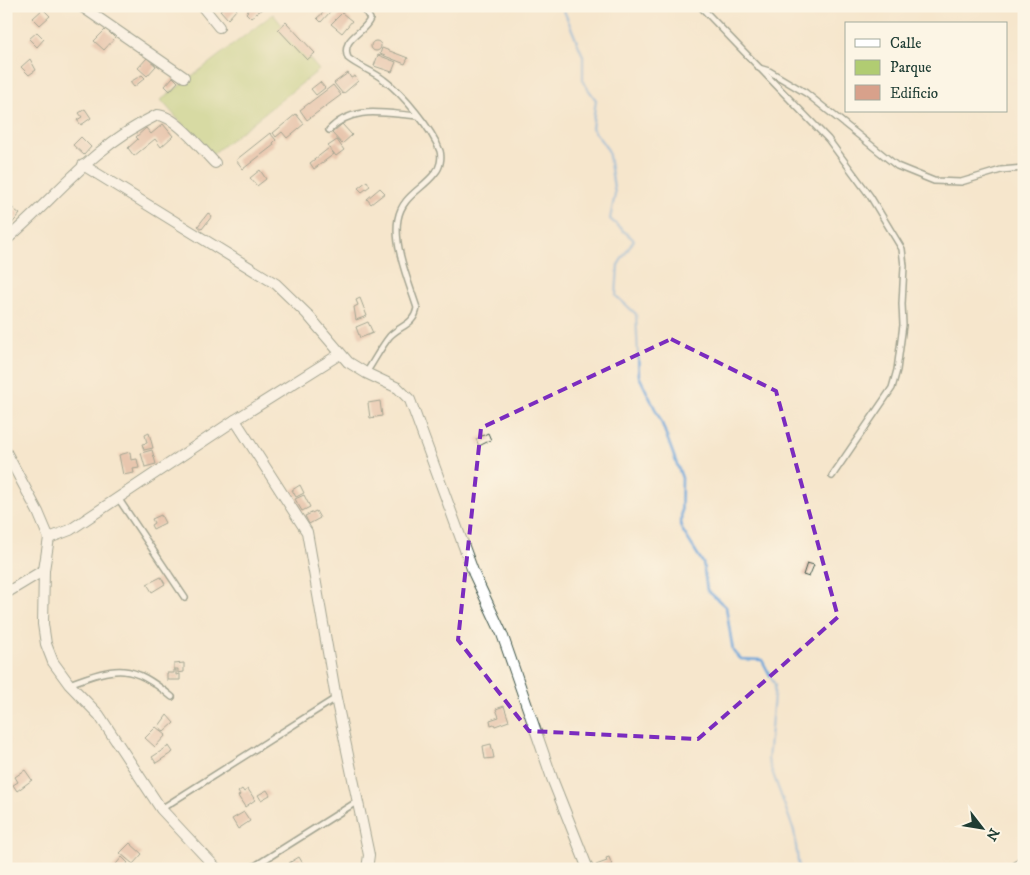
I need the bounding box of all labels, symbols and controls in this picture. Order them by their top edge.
legend [845,22,1008,112]
text: Calle [890,34,922,53]
text: Parque [890,58,931,77]
text: Edificio [890,84,938,103]
north arrow [958,802,1008,852]
text: N [981,825,1003,844]

